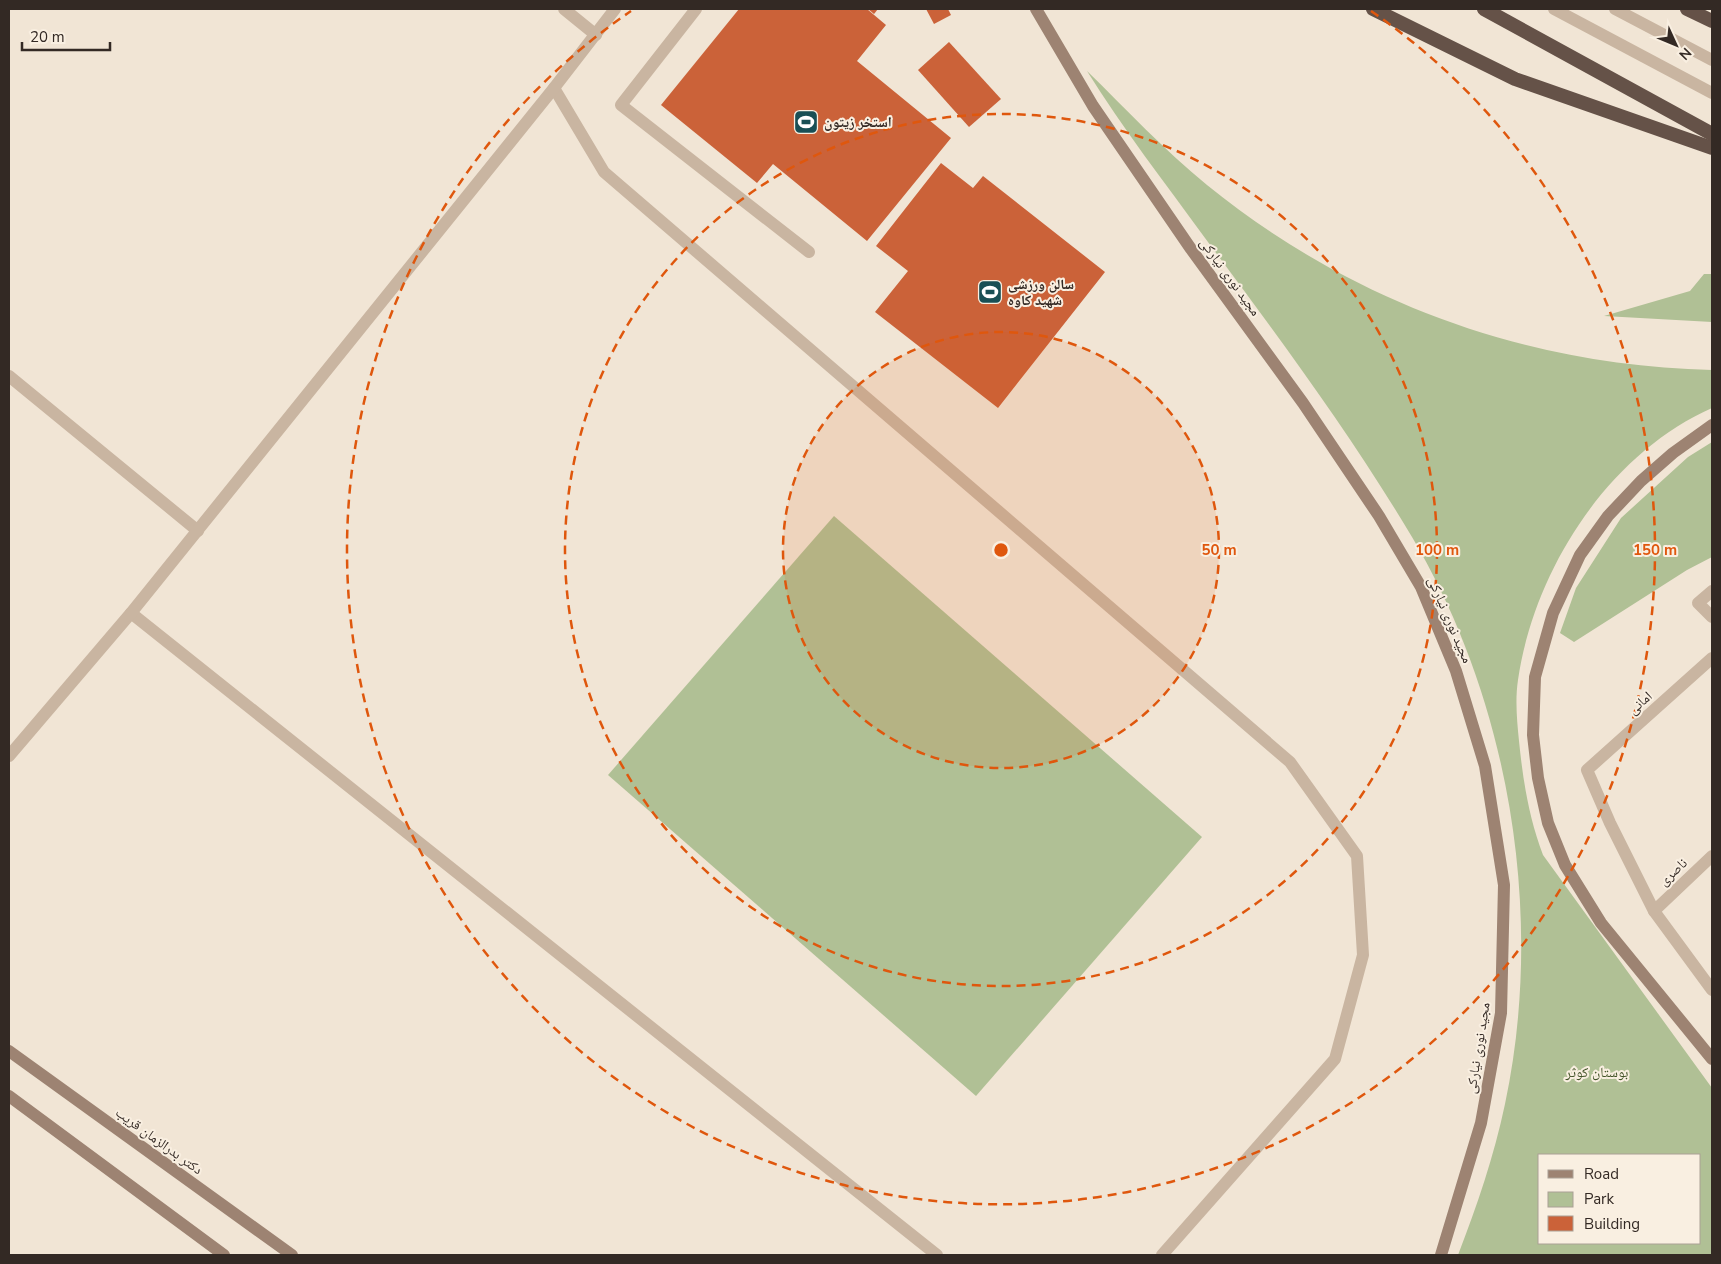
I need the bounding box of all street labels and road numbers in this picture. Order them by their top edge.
street label: مجید نوری نیارکی [1195,234,1265,320]
street label: مجید نوری نیارکی [1423,574,1477,666]
street label: امانی [1624,687,1656,719]
street label: ناصری [1655,854,1692,890]
street label: مجید نوری نیارکی [1461,1001,1495,1095]
street label: دکتر بدرالزمان قریب [112,1103,207,1179]

